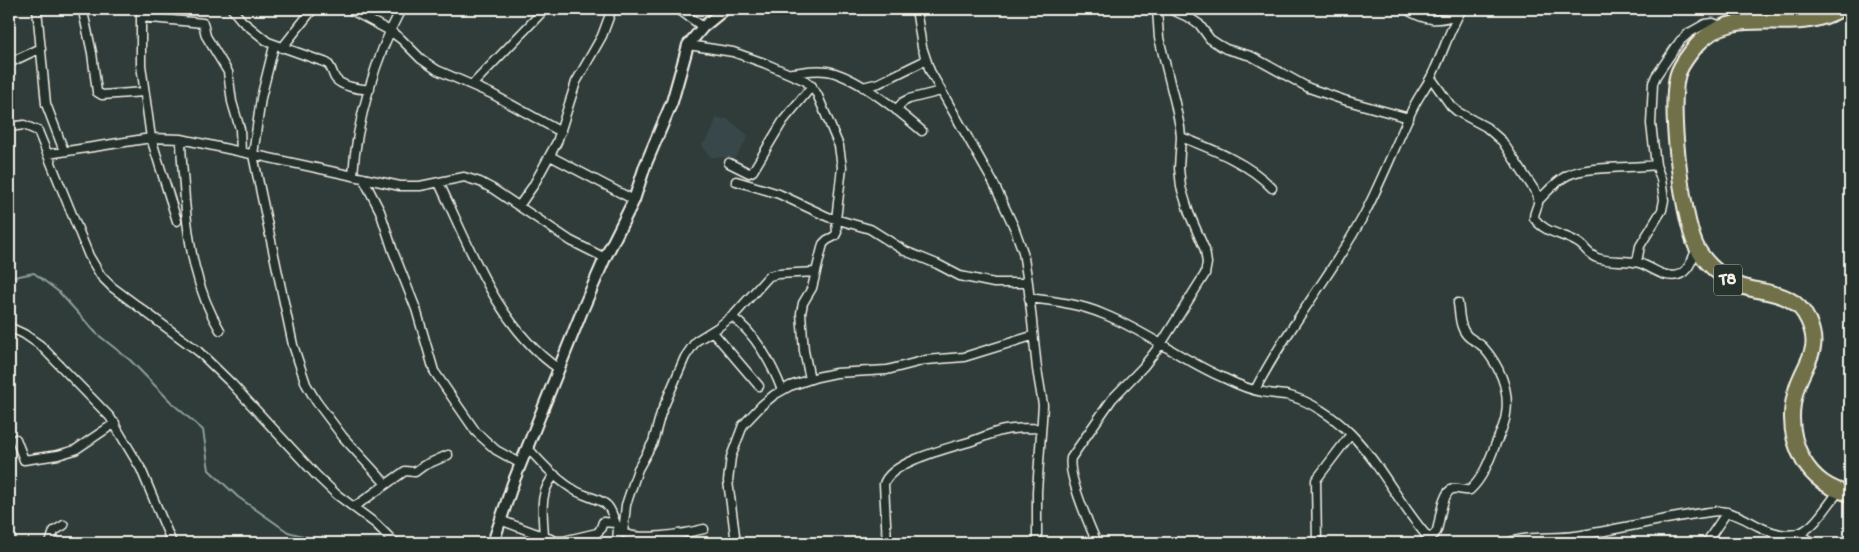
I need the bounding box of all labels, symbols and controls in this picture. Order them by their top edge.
road number: T8 [1714,264,1742,296]

